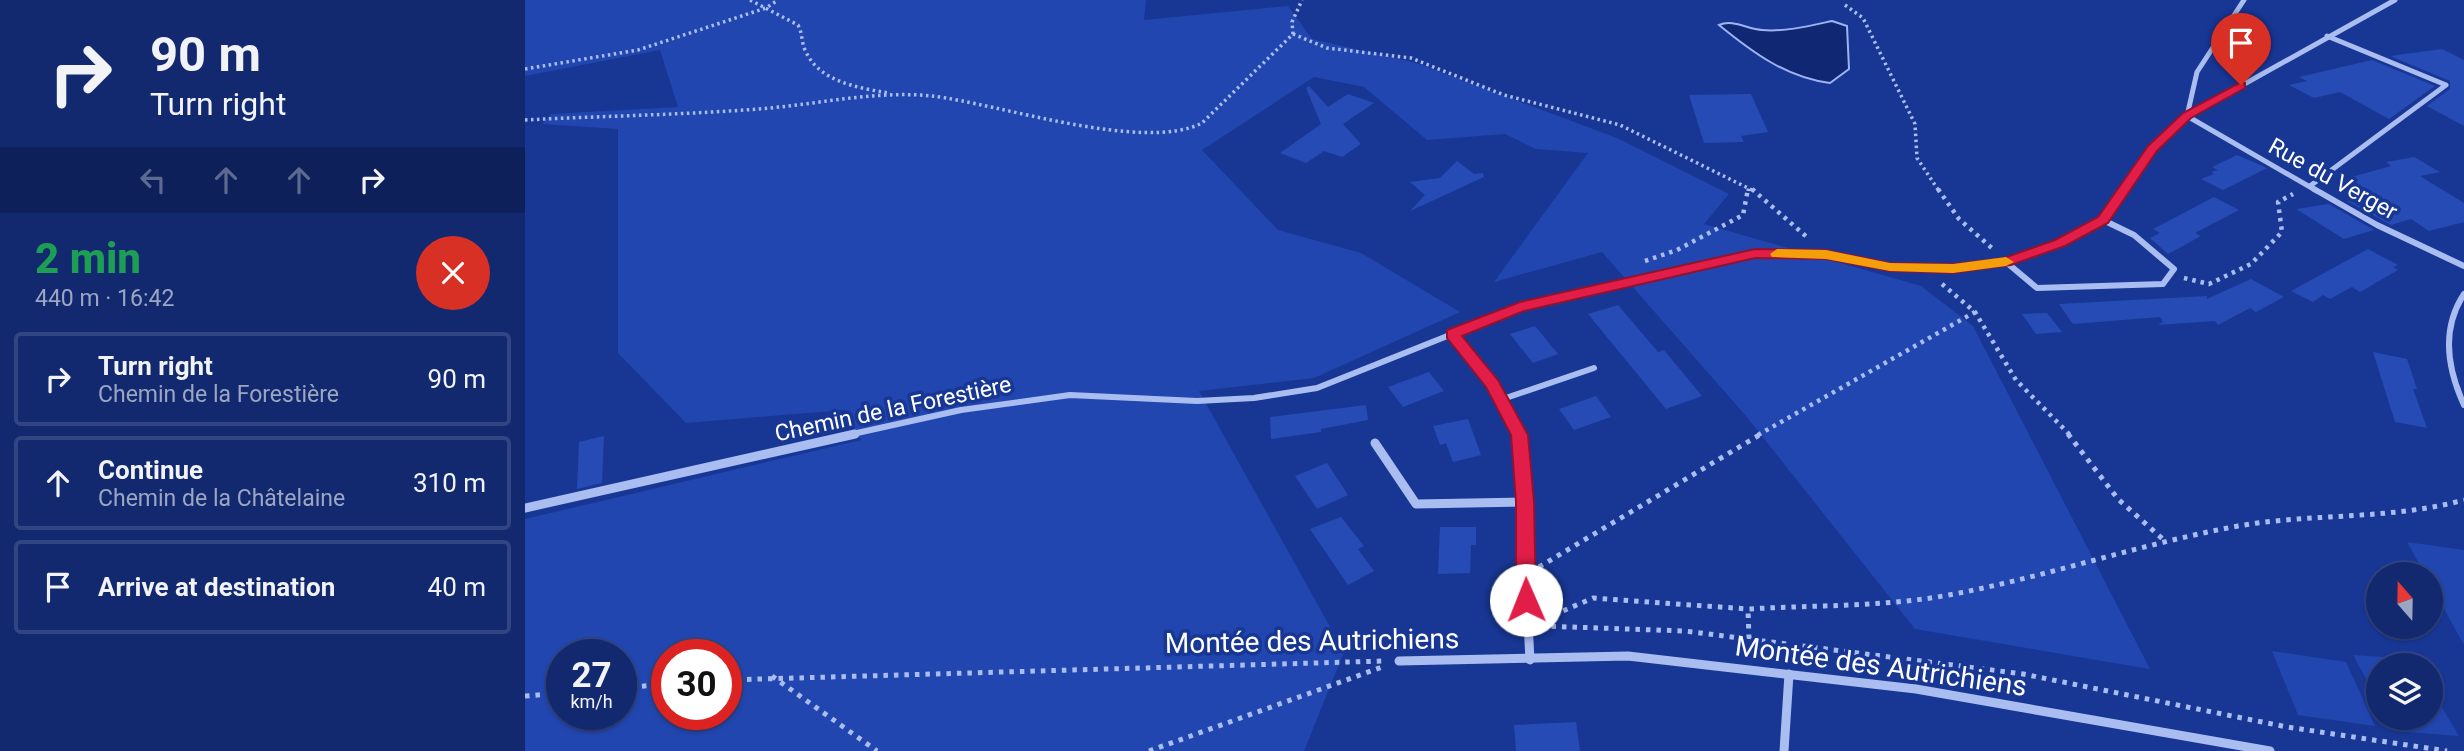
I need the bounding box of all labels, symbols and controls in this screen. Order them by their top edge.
pin [2211,13,2271,85]
icon: arrive [2222,24,2260,62]
text: 90 m [150,26,261,83]
icon: right [35,28,126,119]
text: Turn right [150,85,286,123]
street label: Rue du Verger [2264,133,2402,226]
icon: left [134,161,172,199]
icon: ahead [207,161,245,199]
icon: ahead [280,161,318,199]
icon: right [353,161,391,199]
text: 2 min [35,234,141,283]
button: close [416,236,490,310]
text: 440 m · 16:42 [35,285,174,312]
text: Turn right [98,351,213,381]
icon: right [39,360,77,398]
text: 90 m [428,364,486,394]
street label: Chemin de la Forestière [772,371,1014,447]
text: Chemin de la Forestière [98,381,339,408]
text: Continue [98,455,203,485]
icon: ahead [39,464,77,502]
text: 310 m [413,468,486,498]
text: Chemin de la Châtelaine [98,485,345,512]
north arrow [2366,562,2443,639]
map controls [2366,562,2443,730]
position arrow [1489,563,1563,637]
icon: arrive [39,568,77,606]
text: Arrive at destination [98,572,335,602]
text: 40 m [428,572,486,602]
street label: Montée des Autrichiens [1165,622,1459,660]
street label: Montée des Autrichiens [1733,629,2029,703]
speed limit sign: 30 [651,639,742,730]
button: layers [2366,653,2443,730]
text: 27 [571,655,612,696]
text: km/h [570,691,613,712]

